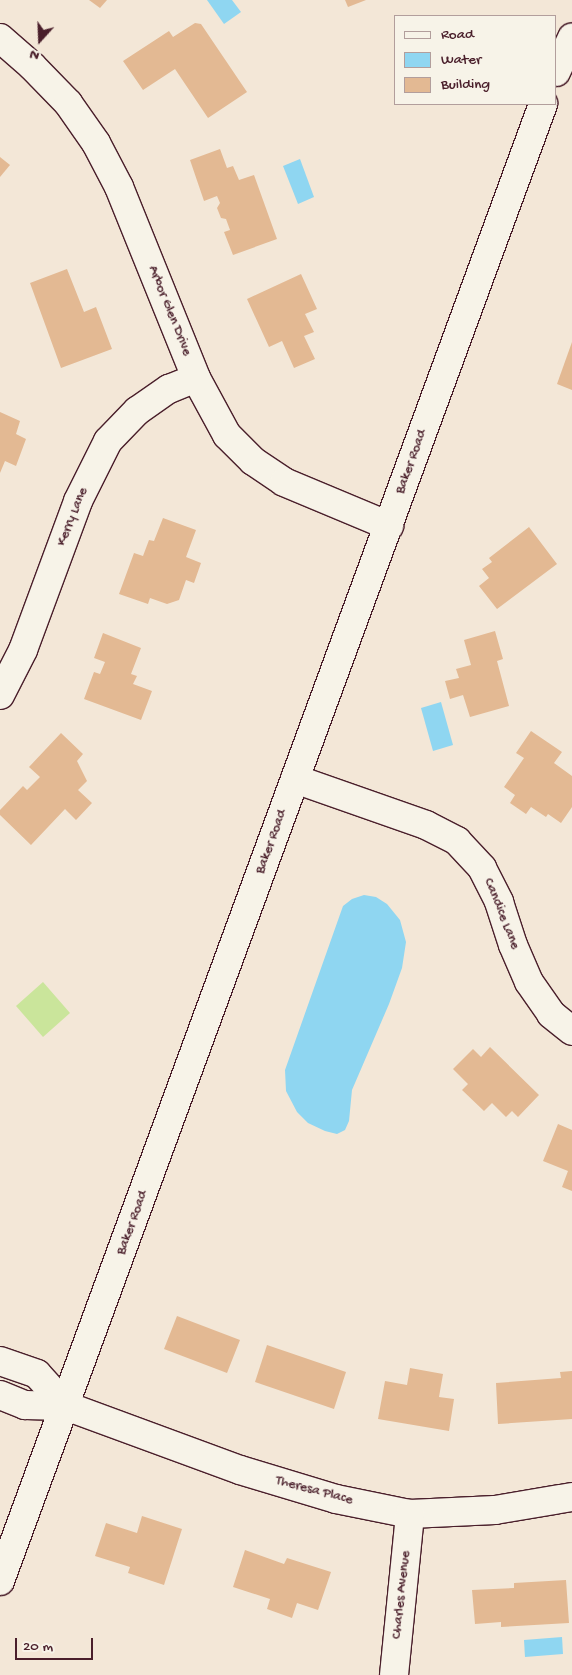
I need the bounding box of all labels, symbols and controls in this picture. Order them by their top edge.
north arrow [15,15,65,65]
legend [394,15,557,105]
text: Road [441,26,474,44]
text: N [28,45,42,64]
text: Water [441,51,481,69]
text: Building [441,76,490,94]
street label: Arbor Glen Drive [143,263,195,359]
street label: Baker Road [393,428,431,496]
street label: Kerry Lane [54,485,92,549]
street label: Baker Road [253,808,291,876]
street label: Candice Lane [479,876,523,952]
street label: Baker Road [114,1189,152,1257]
street label: Theresa Place [274,1473,354,1509]
street label: Charles Avenue [389,1550,415,1640]
scale bar [18,1628,95,1660]
text: 20 m [23,1638,53,1656]

